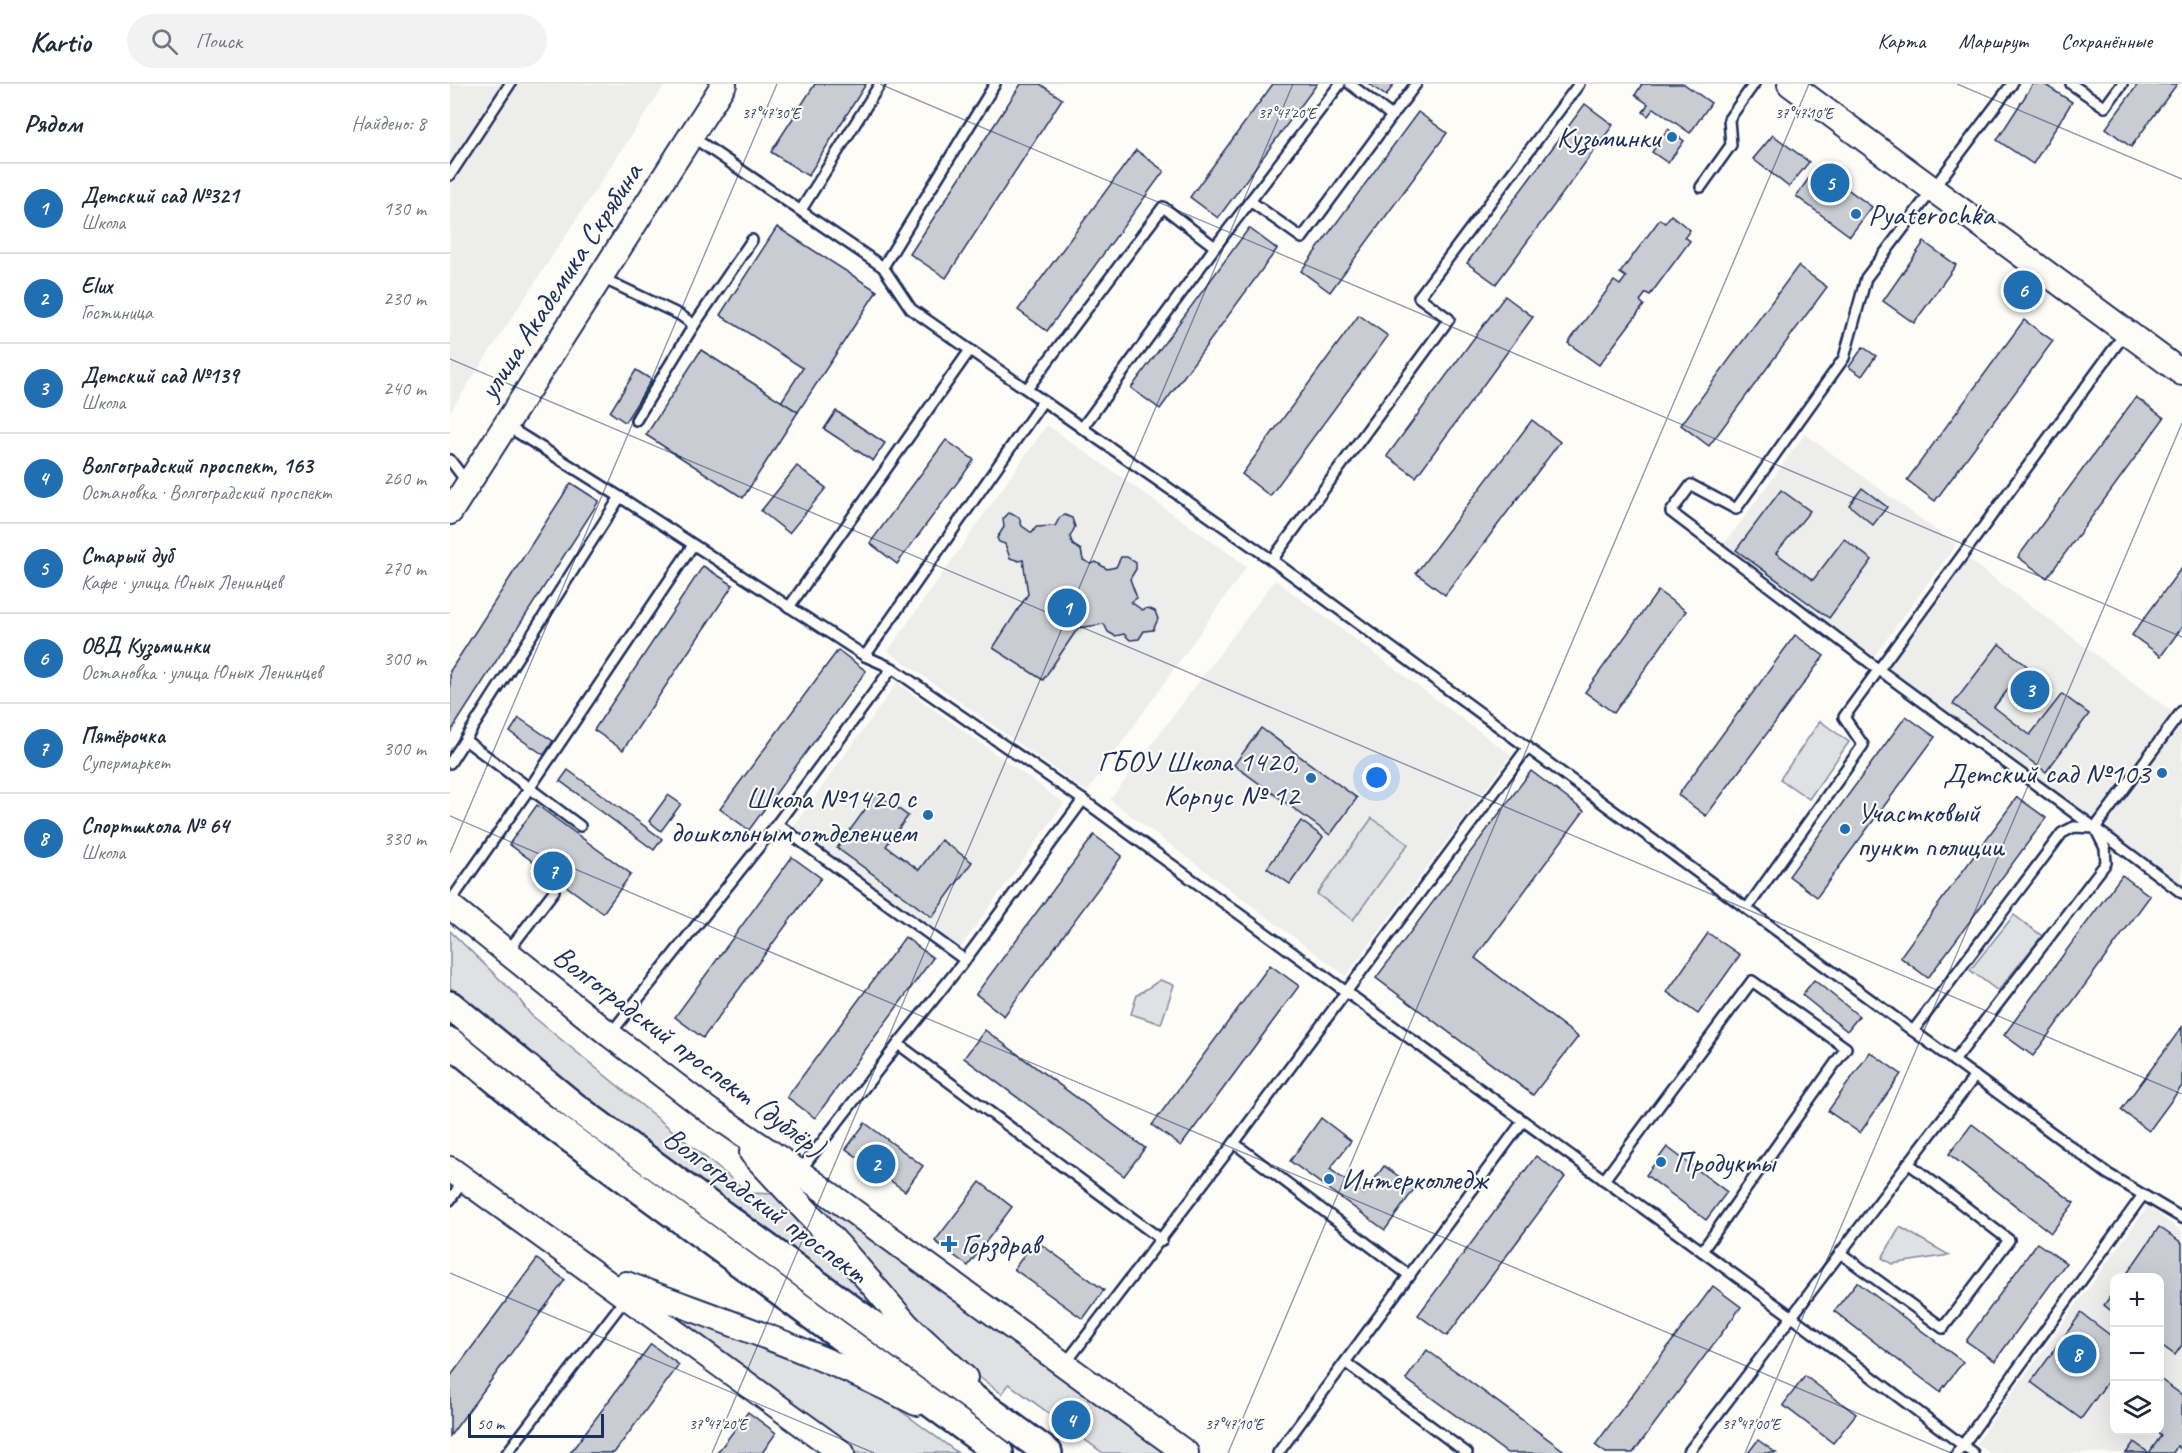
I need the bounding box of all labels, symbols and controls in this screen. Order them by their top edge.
search box [127,14,547,68]
text: Kartio [30,24,91,59]
icon: search [148,25,181,58]
text: Поиск [196,27,242,55]
text: Карта [1877,28,1926,54]
text: Маршрут [1959,28,2028,54]
text: Сохранённые [2061,28,2152,54]
text: 37°47'30"E [742,104,802,123]
text: 37°47'20"E [1258,104,1318,123]
text: 37°47'10"E [1775,104,1835,123]
text: Рядом [24,107,82,140]
text: Найдено: 8 [351,111,426,136]
place label: Кузьминки [1557,118,1662,156]
marker: Кузьминки [1665,130,1679,144]
street label: улица Академика Скрябина [468,154,652,408]
pin: 5 [1810,160,1850,206]
text: Детский сад №321 [81,182,239,210]
place label: Pyaterochka [1868,195,1996,233]
text: 1 [39,196,48,221]
text: 130 m [383,196,426,221]
marker: Pyaterochka [1849,207,1863,221]
text: Школа [81,210,125,235]
pin: 6 [2004,268,2042,312]
text: Elux [81,272,112,300]
text: 2 [39,286,48,311]
text: 230 m [383,286,426,311]
text: Гостиница [81,300,152,325]
text: Детский сад №139 [81,362,238,390]
text: 3 [39,376,48,401]
text: 240 m [383,376,426,401]
text: Школа [81,390,125,415]
text: Волгоградский проспект, 163 [81,452,313,480]
text: 4 [39,466,48,491]
text: 260 m [383,466,426,491]
text: Остановка · Волгоградский проспект [81,480,332,505]
text: Старый дуб [81,542,173,570]
text: 5 [39,556,48,581]
text: 270 m [383,556,426,581]
text: Кафе · улица Юных Ленинцев [81,570,282,595]
pin: 1 [1048,586,1086,630]
text: ОВД Кузьминки [81,632,209,660]
text: 6 [39,646,48,671]
text: 300 m [383,646,426,671]
text: Остановка · улица Юных Ленинцев [81,660,321,685]
pin: 3 [2010,668,2050,712]
text: Пятёрочка [81,722,165,750]
text: 7 [39,736,48,761]
text: 300 m [383,736,426,761]
place label: ГБОУ Школа 1420, Корпус № 12 [1098,742,1301,814]
text: Супермаркет [81,750,170,775]
place label: Детский сад №103 [1943,754,2152,792]
your location [1362,763,1391,792]
marker: Детский сад №103 [2155,766,2169,780]
marker: ГБОУ Школа 1420, Корпус № 12 [1304,771,1318,785]
place label: Школа №1420 с дошкольным отделением [671,779,918,851]
place label: Участковый пункт полиции [1857,793,2005,865]
marker: Школа №1420 с дошкольным отделением [921,808,935,822]
text: Спортшкола № 64 [81,812,229,840]
marker: Участковый пункт полиции [1838,822,1852,836]
text: 8 [39,826,48,851]
text: 330 m [383,826,426,851]
text: Школа [81,840,125,865]
pin: 7 [534,848,572,894]
street label: Волгоградский проспект (дублёр) [546,936,834,1167]
street label: Волгоградский проспект [656,1118,877,1293]
pin: 2 [856,1142,896,1186]
place label: Продукты [1673,1143,1777,1181]
marker: Продукты [1654,1155,1668,1169]
place label: Интерколледж [1341,1160,1490,1198]
marker: Интерколледж [1322,1172,1336,1186]
place label: Горздрав [961,1225,1044,1263]
marker: Горздрав [942,1237,956,1251]
map controls [2110,1273,2164,1435]
button: + [2110,1273,2164,1327]
button: − [2110,1327,2164,1381]
pin: 8 [2058,1332,2096,1376]
button: layers [2110,1381,2164,1435]
pin: 4 [1052,1398,1090,1442]
scale bar [468,1411,604,1438]
text: 50 m [477,1414,504,1434]
text: 37°47'20"E [689,1415,749,1434]
text: 37°47'10"E [1205,1415,1265,1434]
text: 37°47'00"E [1722,1415,1782,1434]

